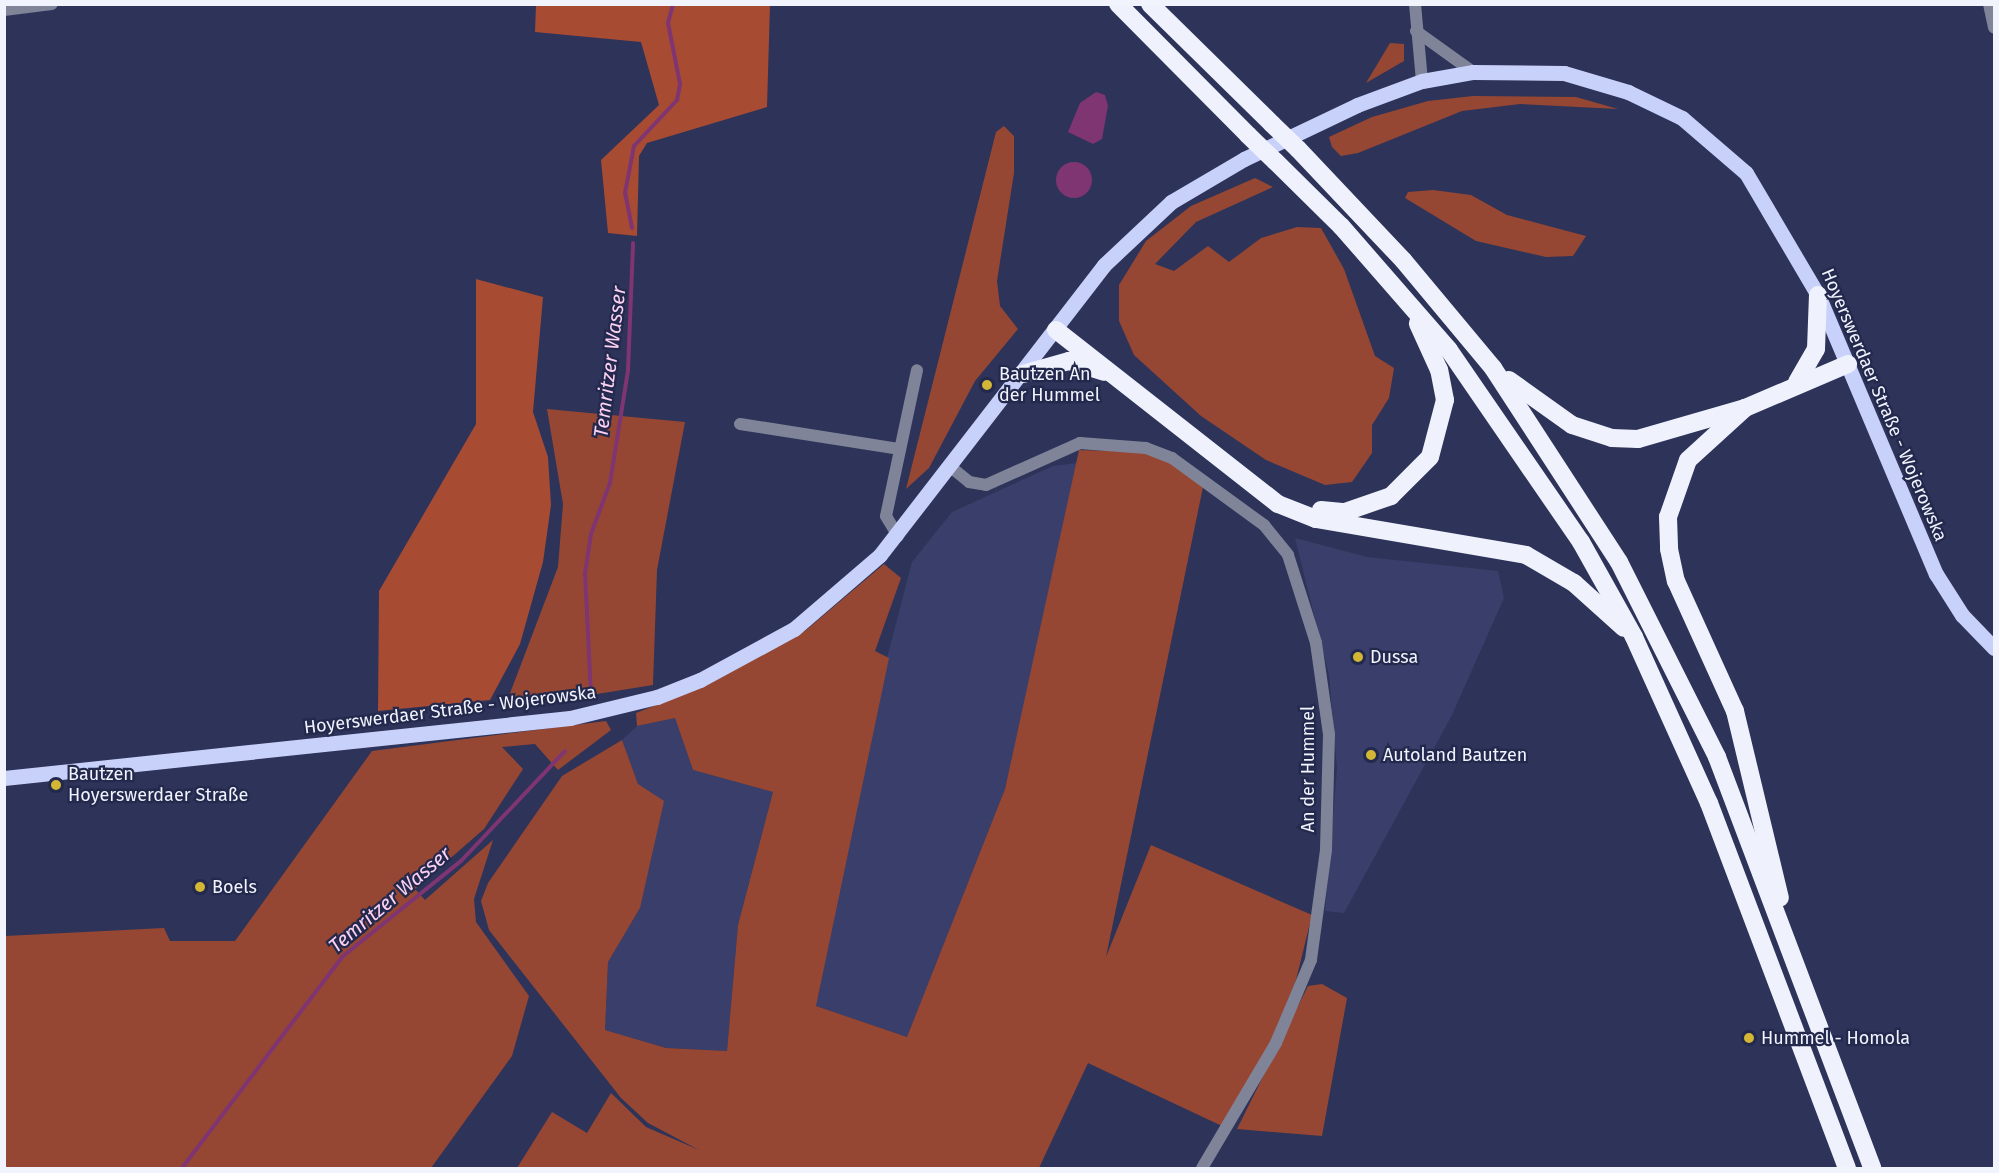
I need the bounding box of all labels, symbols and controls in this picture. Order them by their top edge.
street label: Hoyerswerdaer Straße - Wojerowska [1817,265,1951,545]
water label: Temritzer Wasser [589,285,631,439]
place label: Bautzen An der Hummel [999,364,1100,406]
marker: Bautzen An der Hummel [980,378,994,392]
place label: Dussa [1370,646,1418,668]
marker: Dussa [1351,650,1365,664]
street label: Hoyerswerdaer Straße - Wojerowska [303,681,597,739]
street label: An der Hummel [1297,706,1319,832]
place label: Autoland Bautzen [1383,744,1527,766]
marker: Autoland Bautzen [1364,748,1378,762]
place label: Bautzen Hoyerswerdaer Straße [68,764,248,806]
marker: Bautzen Hoyerswerdaer Straße [49,778,63,792]
water label: Temritzer Wasser [324,842,456,958]
place label: Boels [212,876,257,898]
marker: Boels [193,880,207,894]
place label: Hummel - Homola [1761,1027,1910,1049]
marker: Hummel - Homola [1742,1031,1756,1045]

